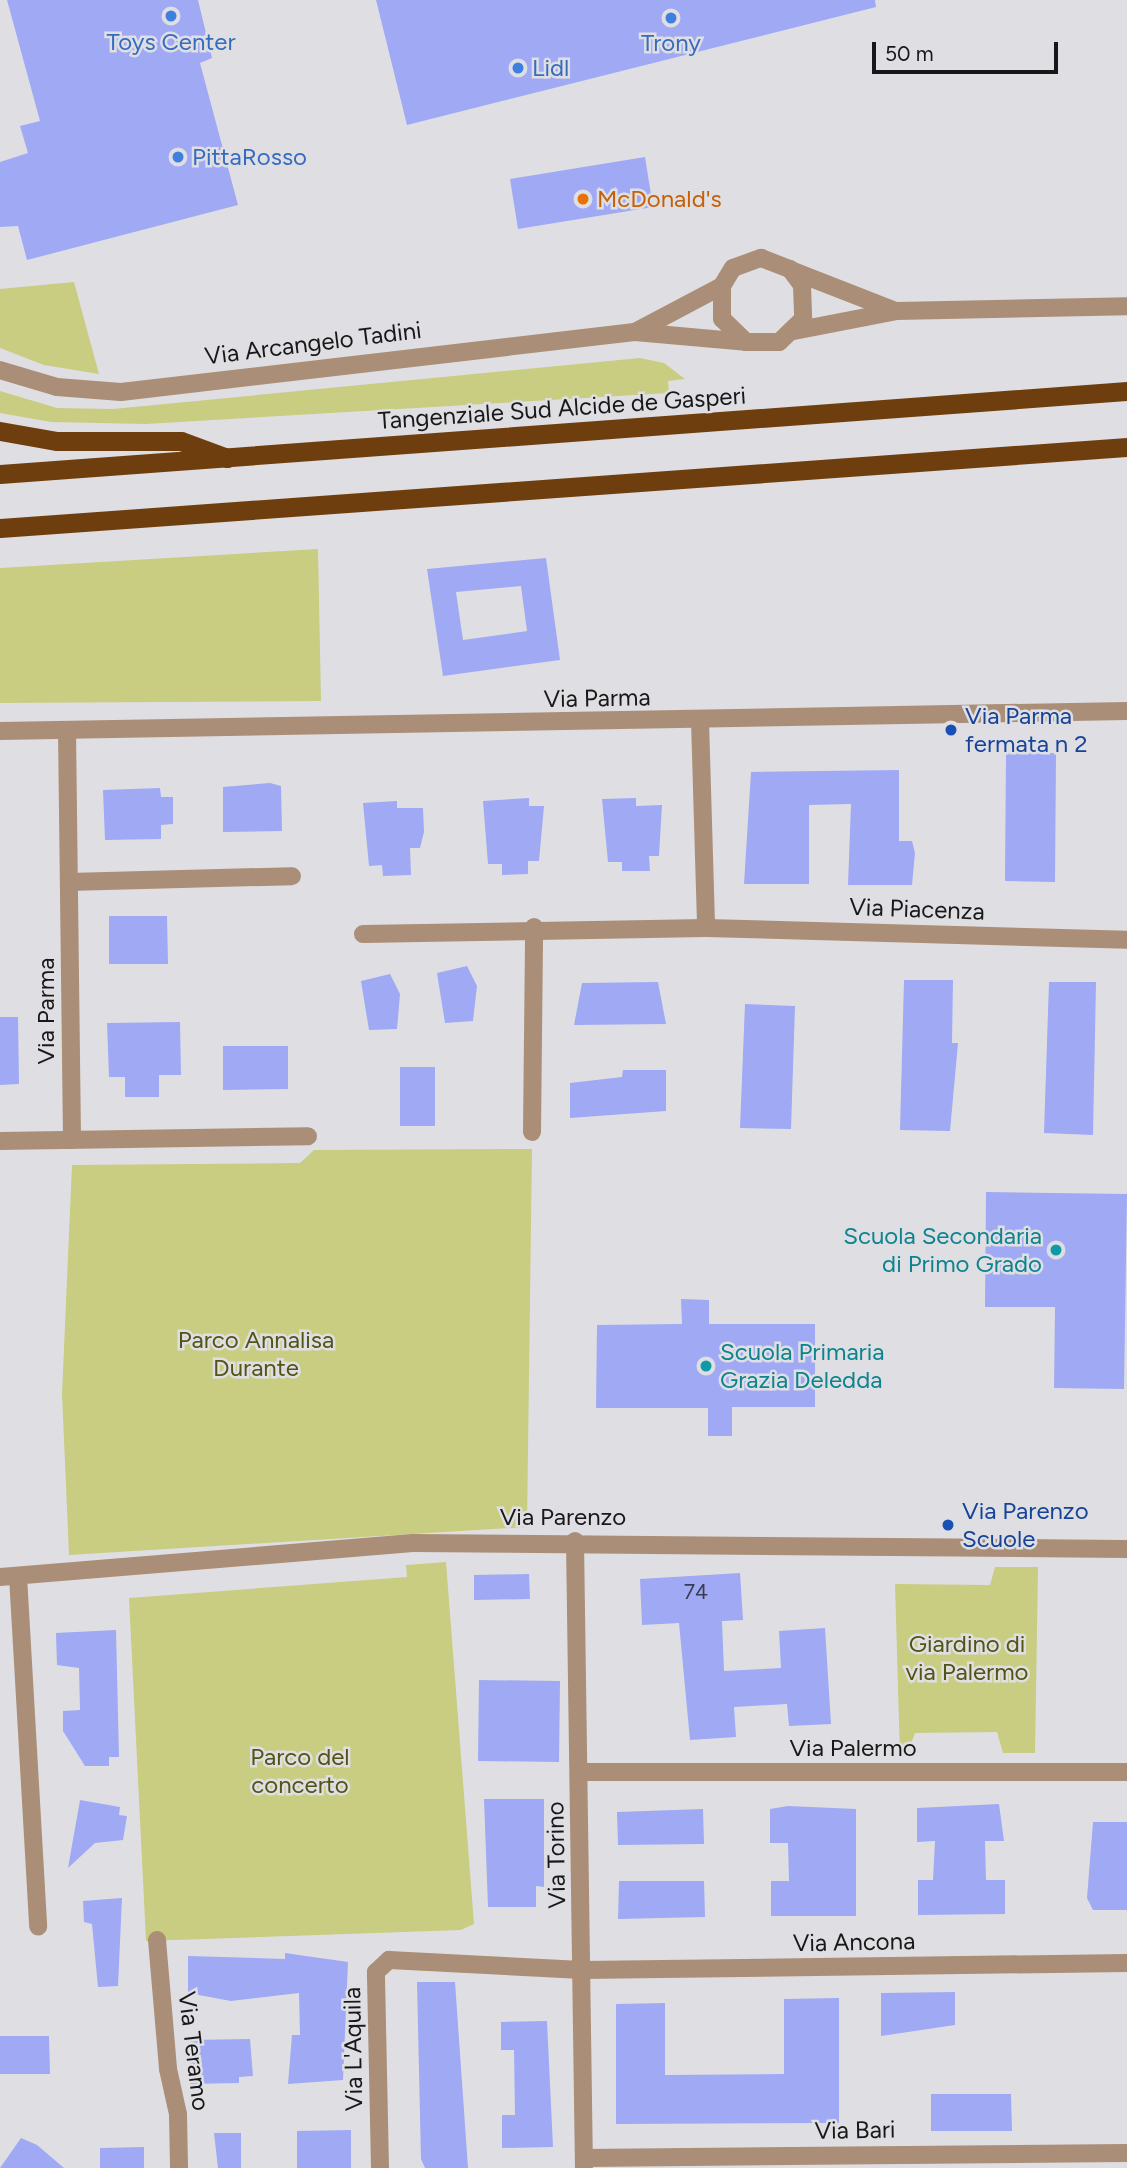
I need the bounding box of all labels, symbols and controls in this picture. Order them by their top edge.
marker: Toys Center [163,8,179,24]
marker: Trony [663,10,679,26]
place label: Toys Center [106,28,236,56]
scale bar [875,28,1060,72]
place label: Trony [641,29,701,57]
text: 50 m [885,41,934,66]
place label: Lidl [532,54,569,82]
marker: Lidl [510,60,526,76]
place label: PittaRosso [192,143,307,171]
marker: PittaRosso [170,149,186,165]
place label: McDonald's [597,185,722,213]
marker: McDonald's [575,191,591,207]
street label: Via Arcangelo Tadini [203,315,423,371]
street label: Tangenziale Sud Alcide de Gasperi [377,381,747,435]
street label: Via Parma [543,683,651,713]
place label: Via Parma fermata n 2 [965,702,1088,758]
marker: Via Parma fermata n 2 [943,722,959,738]
street label: Via Piacenza [849,892,985,926]
street label: Via Parma [32,957,60,1065]
place label: Scuola Secondaria di Primo Grado [843,1222,1042,1278]
marker: Scuola Secondaria di Primo Grado [1048,1242,1064,1258]
park label: Parco Annalisa Durante [178,1326,334,1382]
place label: Scuola Primaria Grazia Deledda [720,1338,885,1394]
marker: Scuola Primaria Grazia Deledda [698,1358,714,1374]
place label: Via Parenzo Scuole [962,1497,1089,1553]
street label: Via Parenzo [500,1503,626,1531]
marker: Via Parenzo Scuole [940,1517,956,1533]
house number: 74 [684,1579,708,1605]
park label: Giardino di via Palermo [906,1630,1028,1686]
street label: Via Palermo [789,1734,917,1762]
park label: Parco del concerto [250,1743,350,1799]
street label: Via Torino [541,1801,571,1909]
street label: Via Ancona [792,1927,916,1957]
street label: Via L'Aquila [338,1987,368,2111]
street label: Via Teramo [172,1990,216,2112]
street label: Via Bari [814,2115,896,2145]

